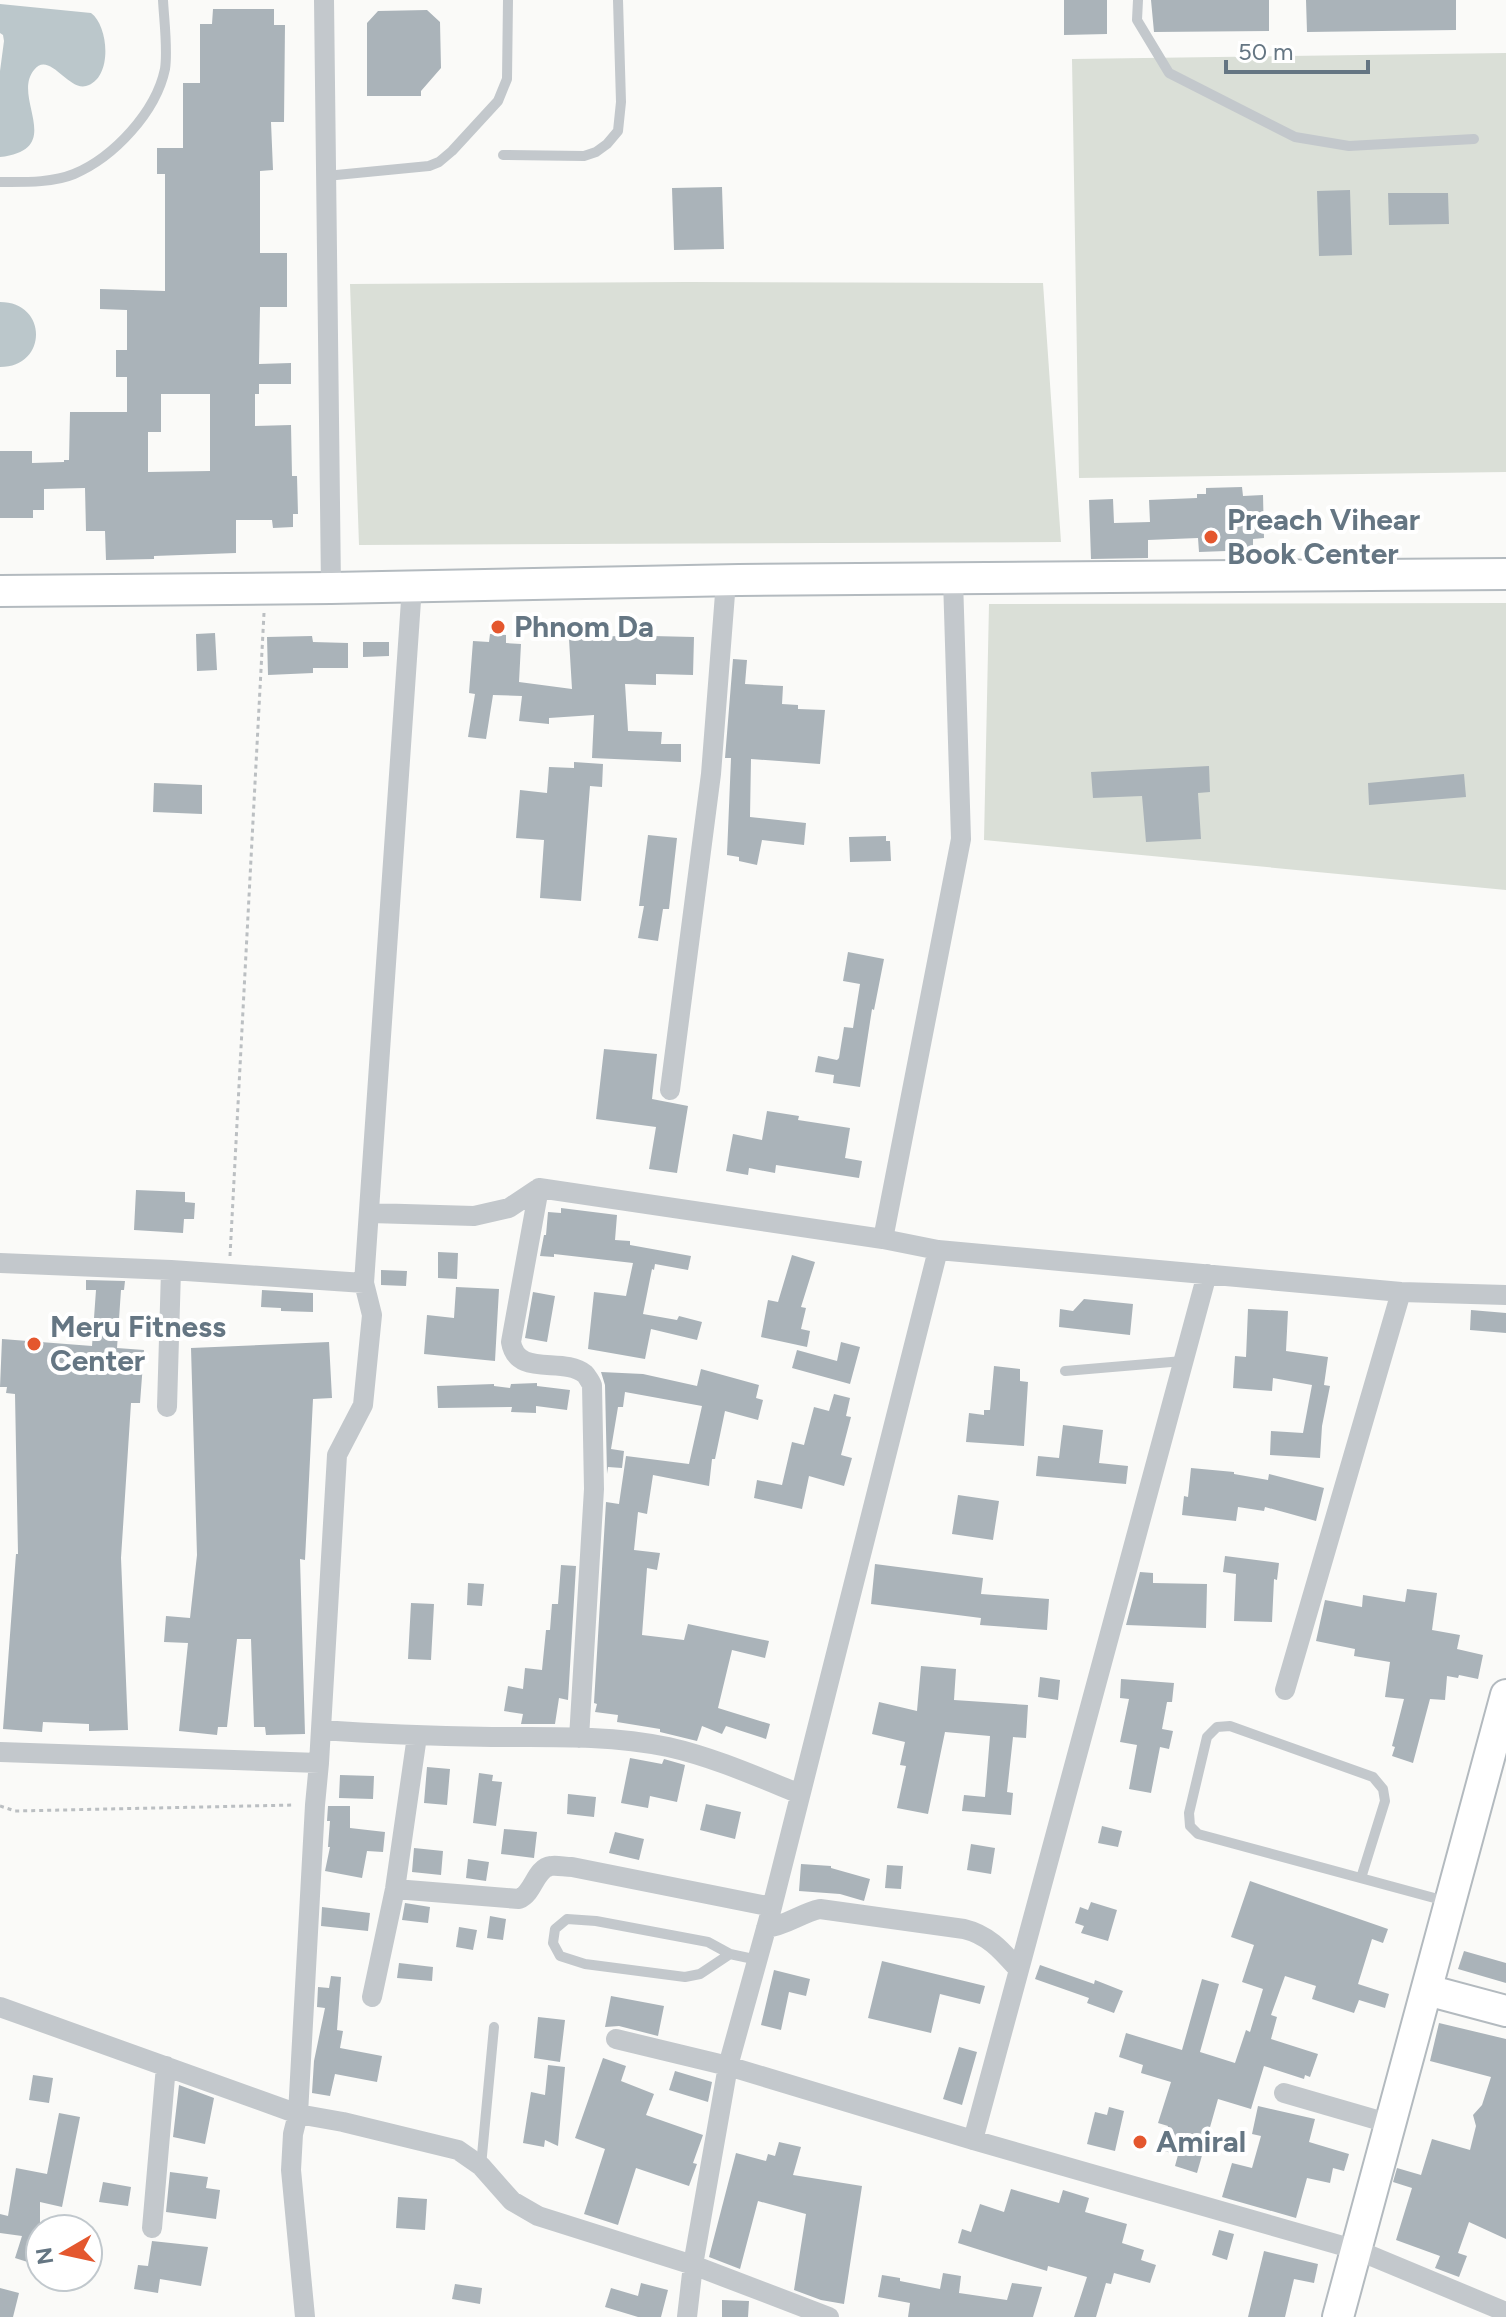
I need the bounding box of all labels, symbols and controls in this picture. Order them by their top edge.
scale bar [1226,24,1368,74]
text: 50 m [1238,37,1294,66]
place label: Preach Vihear Book Center [1227,501,1420,572]
marker: Preach Vihear Book Center [1202,528,1220,546]
place label: Phnom Da [514,608,654,645]
marker: Phnom Da [489,618,507,636]
place label: Meru Fitness Center [50,1308,226,1379]
marker: Meru Fitness Center [25,1335,43,1353]
place label: Amiral [1156,2123,1246,2160]
marker: Amiral [1131,2133,1149,2151]
north arrow [24,2213,104,2293]
text: N [30,2246,59,2267]

